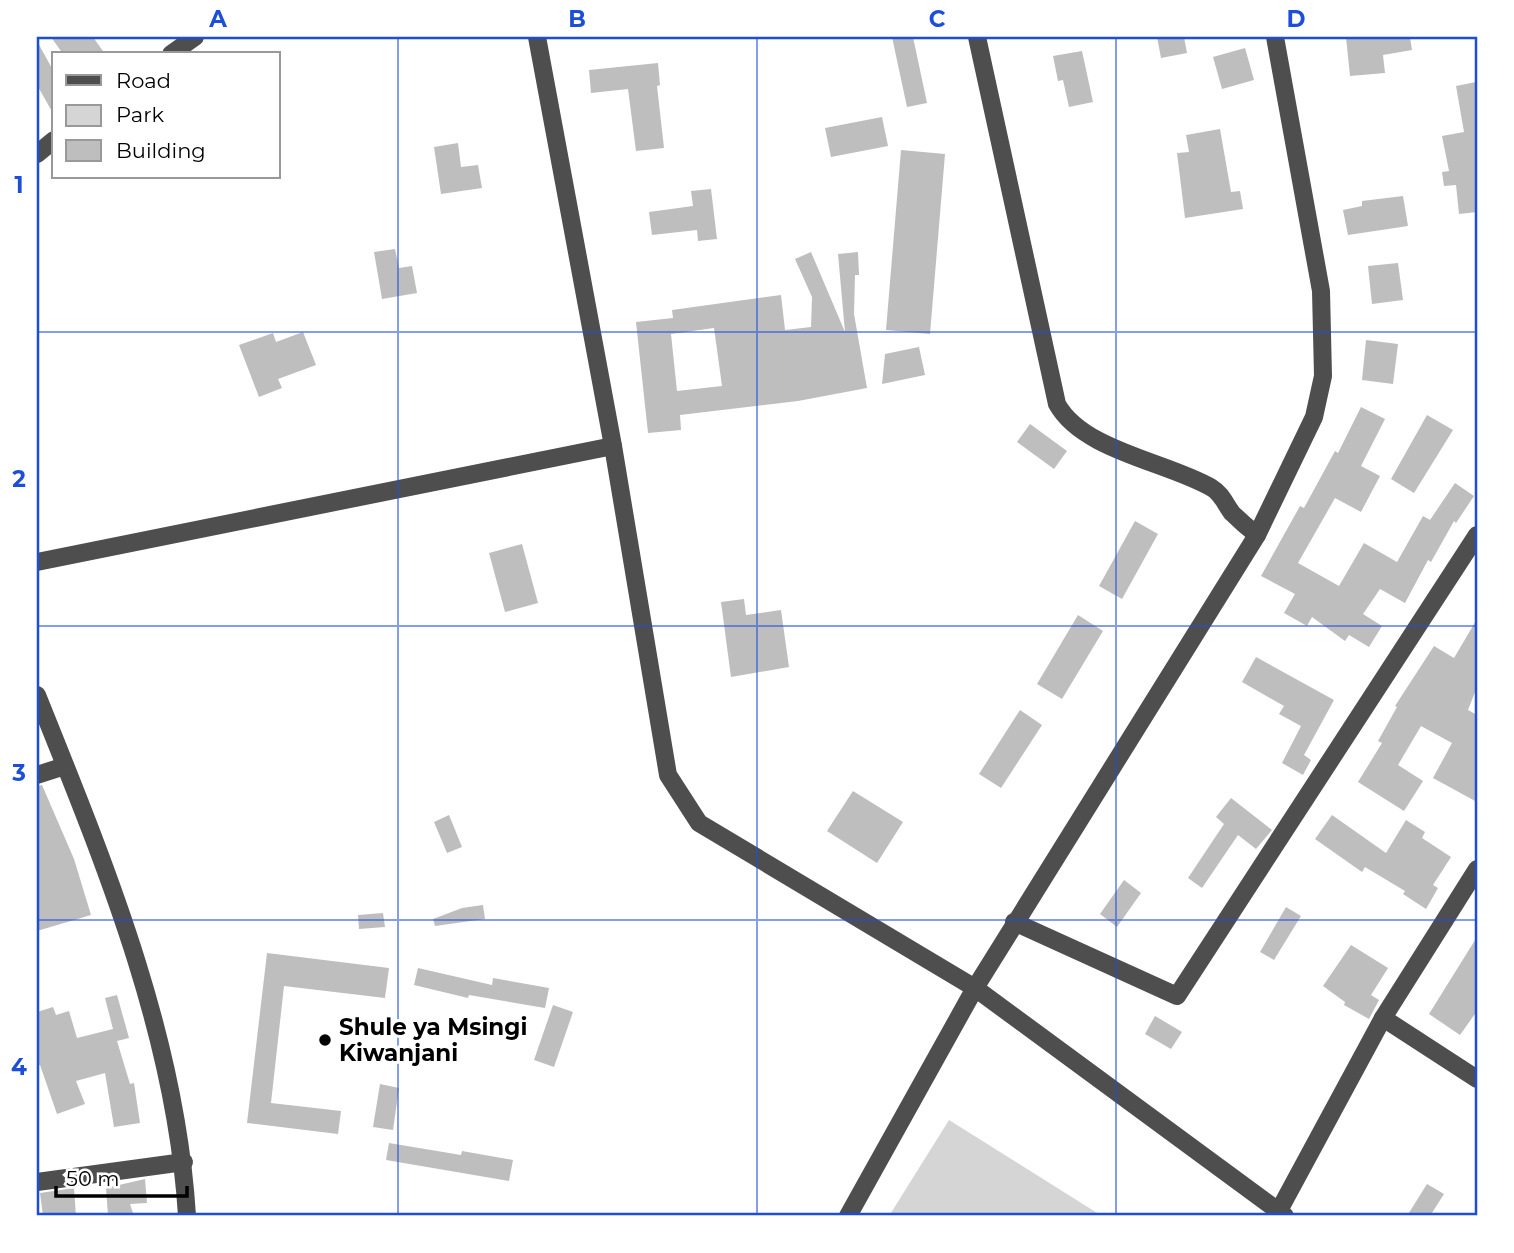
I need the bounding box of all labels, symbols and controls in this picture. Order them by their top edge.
text: A [208,5,227,33]
text: B [568,5,586,33]
text: C [929,5,946,33]
text: D [1287,5,1306,33]
legend [52,52,280,178]
text: Road [116,68,171,93]
text: Park [116,102,164,127]
text: Building [116,138,206,163]
text: 1 [14,171,24,199]
text: 2 [12,465,26,493]
text: 3 [11,759,26,787]
place label: Shule ya Msingi Kiwanjani [339,1013,527,1067]
marker: Shule ya Msingi Kiwanjani [317,1032,333,1048]
text: 4 [11,1053,27,1081]
scale bar [56,1155,187,1199]
text: 50 m [66,1166,120,1191]

